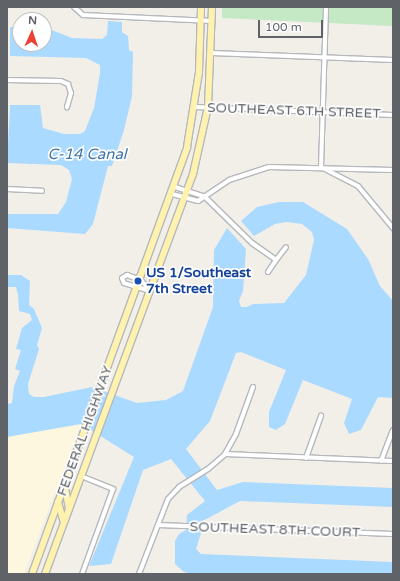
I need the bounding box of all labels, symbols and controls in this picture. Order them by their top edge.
north arrow [12,12,52,52]
scale bar [260,12,325,38]
text: N [28,14,37,27]
text: 100 m [265,20,302,34]
street label: SOUTHEAST 6TH STREET [207,100,381,122]
water label: C-14 Canal [47,146,127,164]
place label: US 1/Southeast 7th Street [146,265,251,298]
marker: US 1/Southeast 7th Street [133,276,143,286]
street label: FEDERAL HIGHWAY [54,364,116,498]
street label: SOUTHEAST 8TH COURT [189,519,361,541]

